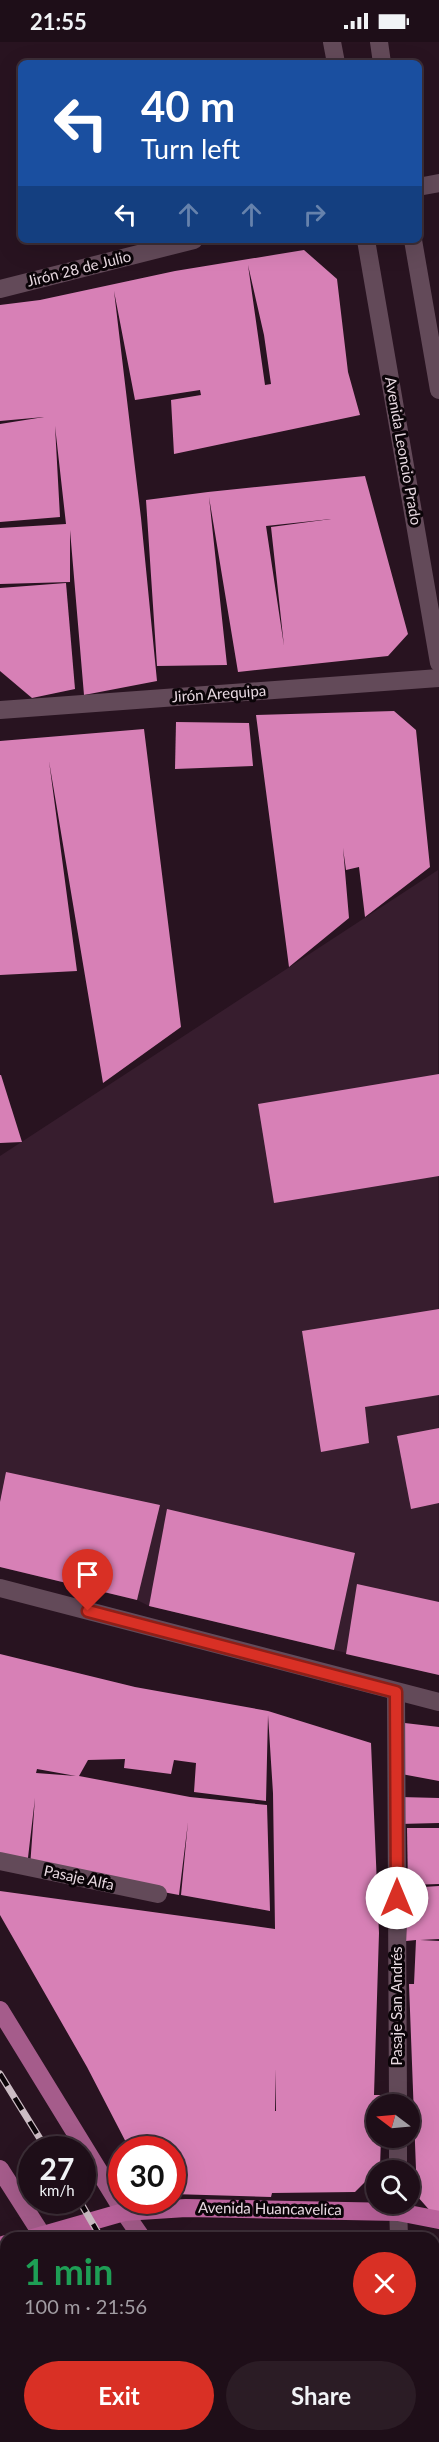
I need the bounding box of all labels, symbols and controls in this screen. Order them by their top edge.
text: 21:55 [30,8,87,35]
text: 40 m [141,81,235,131]
icon: left [42,84,120,162]
text: Turn left [141,132,240,165]
icon: left [109,198,142,231]
icon: ahead [172,198,205,231]
icon: ahead [235,198,268,231]
icon: right [298,198,331,231]
street label: Jirón 28 de Julio [25,246,133,290]
street label: Avenida Leoncio Prado [382,375,426,526]
street label: Jirón Arequipa [171,681,267,705]
pin [62,1549,113,1611]
icon: arrive [71,1558,104,1591]
street label: Pasaje Alfa [42,1861,116,1893]
position arrow [365,1866,429,1930]
street label: Pasaje San Andrés [387,1946,405,2066]
north arrow [366,2094,420,2148]
map controls [366,2094,420,2214]
speed limit sign: 30 [108,2136,186,2214]
text: 27 [40,2150,74,2186]
button: search [366,2160,420,2214]
text: km/h [39,2181,75,2199]
street label: Avenida Huancavelica [198,2198,342,2218]
text: 1 min [24,2249,113,2293]
button: close [353,2252,416,2315]
text: 100 m · 21:56 [24,2294,147,2318]
button: Exit [24,2361,214,2430]
button: Share [226,2361,416,2430]

